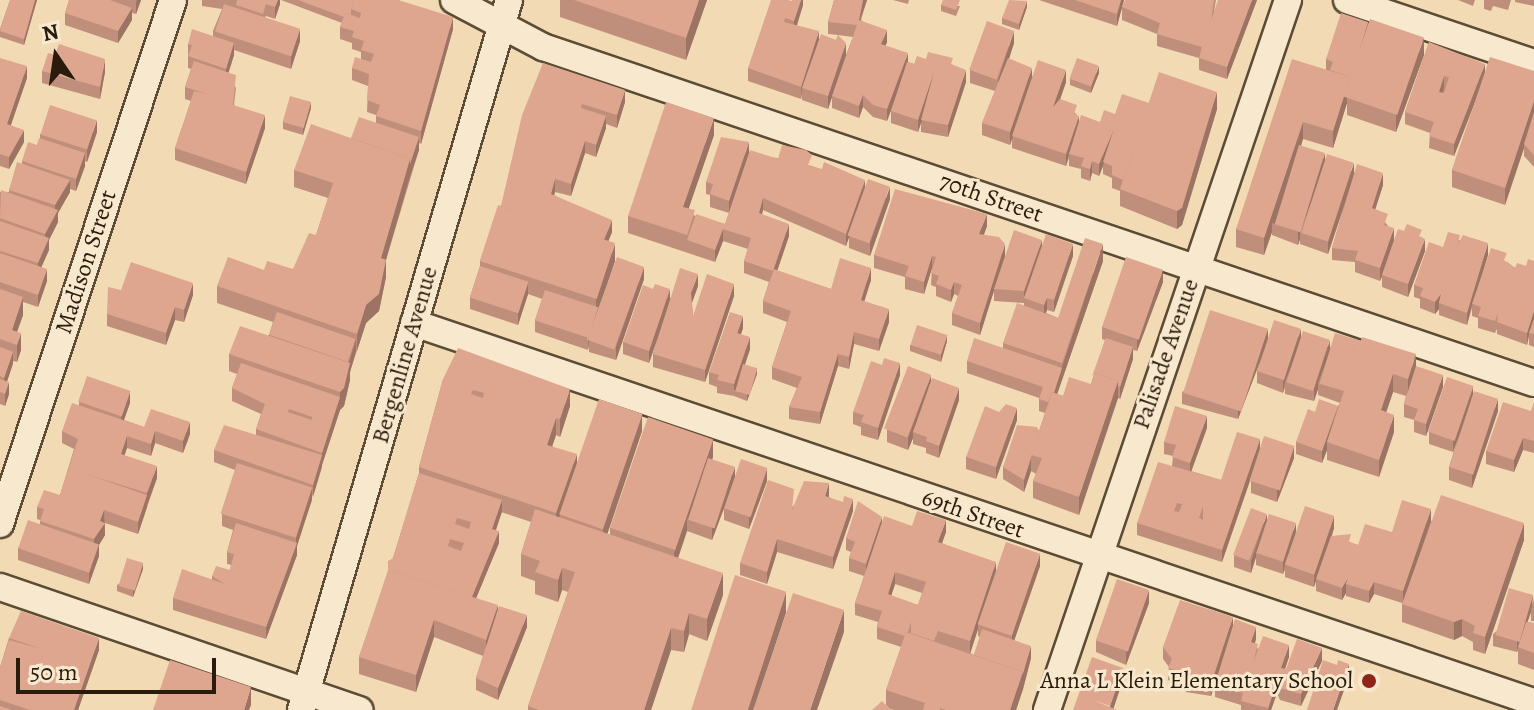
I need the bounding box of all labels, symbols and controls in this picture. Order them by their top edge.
north arrow [16,16,96,96]
text: N [39,16,62,49]
street label: 70th Street [936,167,1046,229]
street label: Madison Street [49,186,123,338]
street label: Bergenline Avenue [366,263,444,447]
street label: Palisade Avenue [1127,275,1205,433]
street label: 69th Street [918,483,1028,545]
scale bar [20,642,220,692]
text: 50 m [30,656,78,688]
place label: Anna L Klein Elementary School [1040,667,1353,695]
marker: Anna L Klein Elementary School [1360,672,1378,690]

